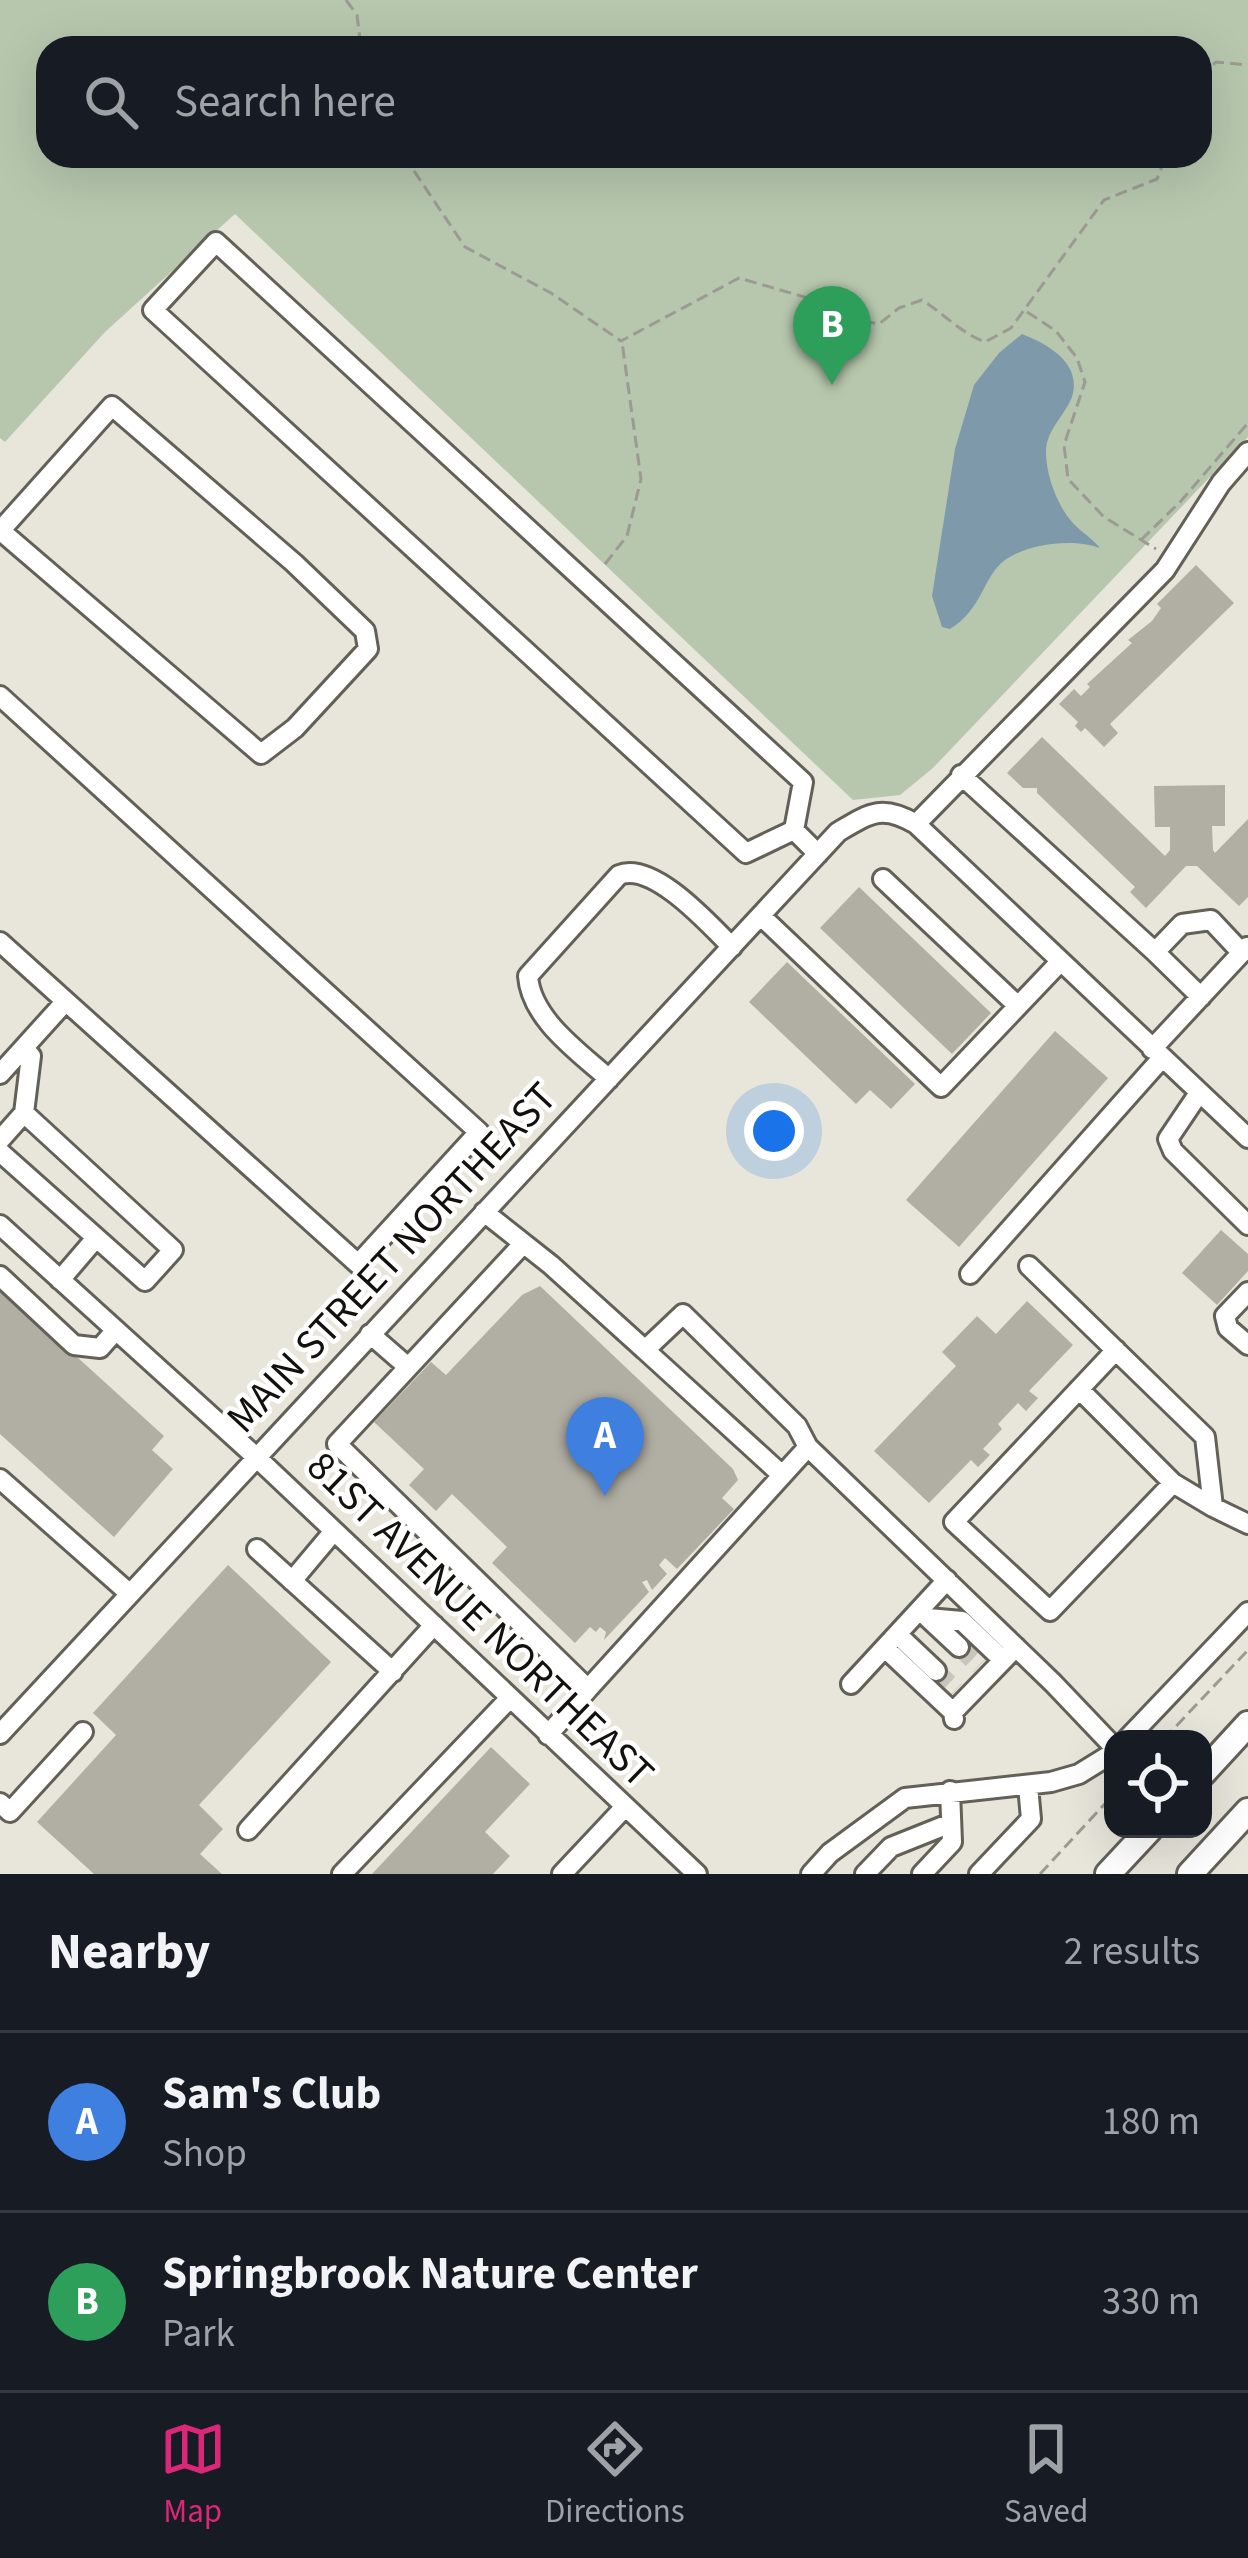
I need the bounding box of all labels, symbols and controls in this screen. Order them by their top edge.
search box [36,36,1212,168]
icon: search [78,69,144,135]
text: Search here [174,70,396,134]
pin: B [793,286,871,385]
street label: MAIN STREET NORTHEAST [213,1069,571,1447]
your location [744,1101,804,1161]
pin: A [566,1397,644,1496]
street label: 81ST AVENUE NORTHEAST [293,1438,667,1802]
map controls [1104,1730,1212,1838]
button: locate [1104,1730,1212,1838]
text: Nearby [48,1916,210,1988]
text: 2 results [1064,1924,1200,1980]
text: Sam's Club [162,2062,381,2126]
text: A [76,2094,98,2150]
text: 180 m [1102,2094,1200,2150]
text: Shop [162,2126,247,2182]
text: Springbrook Nature Center [162,2242,698,2306]
text: B [75,2274,99,2330]
text: 330 m [1102,2274,1200,2330]
text: Park [162,2306,235,2362]
tab: Map [160,2416,226,2535]
tab: Directions [545,2416,685,2535]
tab: Saved [1004,2416,1088,2535]

